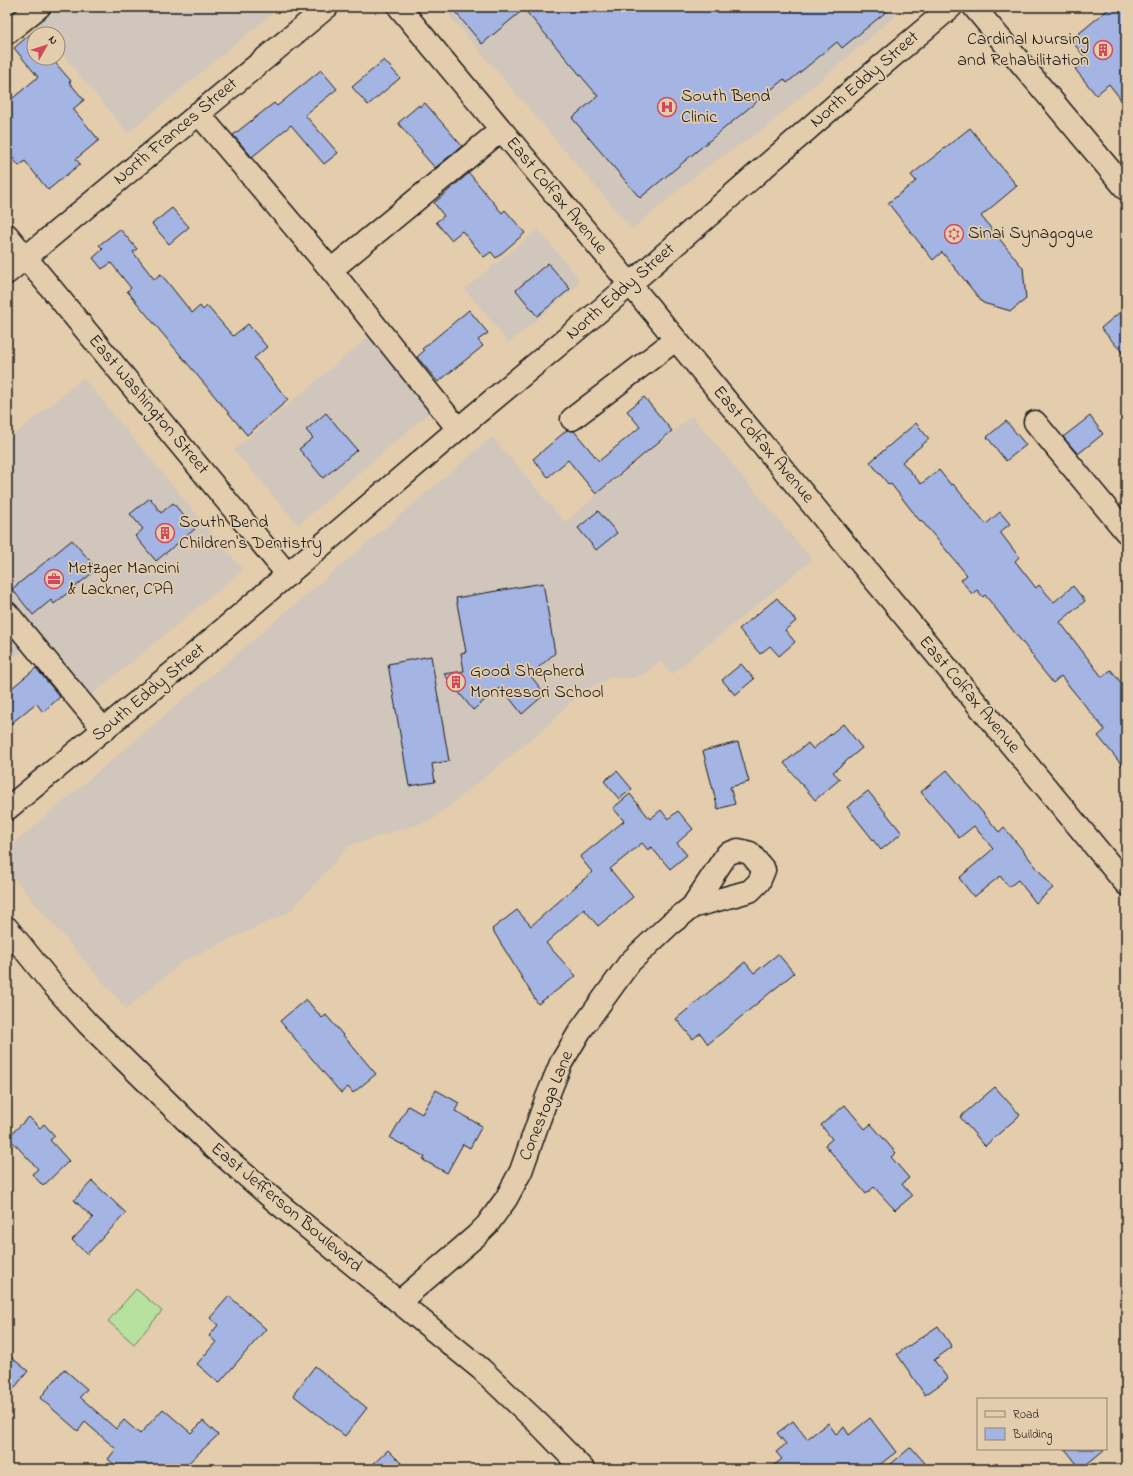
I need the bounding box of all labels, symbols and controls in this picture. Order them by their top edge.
street label: North Eddy Street [805,25,925,135]
north arrow [26,26,66,66]
place label: Cardinal Nursing and Rehabilitation [957,27,1089,74]
text: N [44,32,62,48]
building icon: Cardinal Nursing and Rehabilitation [1092,39,1114,61]
street label: North Frances Street [108,72,244,192]
place label: South Bend Clinic [681,84,770,131]
hospital icon: South Bend Clinic [656,96,678,118]
street label: East Colfax Avenue [499,132,614,261]
place label: Sinai Synagogue [968,221,1094,248]
synagogue icon: Sinai Synagogue [943,223,965,245]
street label: North Eddy Street [561,237,681,347]
street label: East Washington Street [81,329,215,481]
street label: East Colfax Avenue [706,381,821,510]
place label: South Bend Children's Dentistry [179,510,322,557]
building icon: South Bend Children's Dentistry [154,522,176,544]
place label: Metzger Mancini & Lackner, CPA [68,556,180,603]
office icon: Metzger Mancini & Lackner, CPA [43,568,65,590]
street label: East Colfax Avenue [912,631,1027,760]
street label: South Eddy Street [87,638,211,748]
place label: Good Shepherd Montessori School [470,659,604,706]
building icon: Good Shepherd Montessori School [445,671,467,693]
street label: Conestoga Lane [513,1046,582,1165]
street label: East Jefferson Boulevard [205,1137,367,1279]
legend [977,1398,1107,1450]
text: Road [1013,1406,1039,1424]
text: Building [1012,1426,1052,1445]

